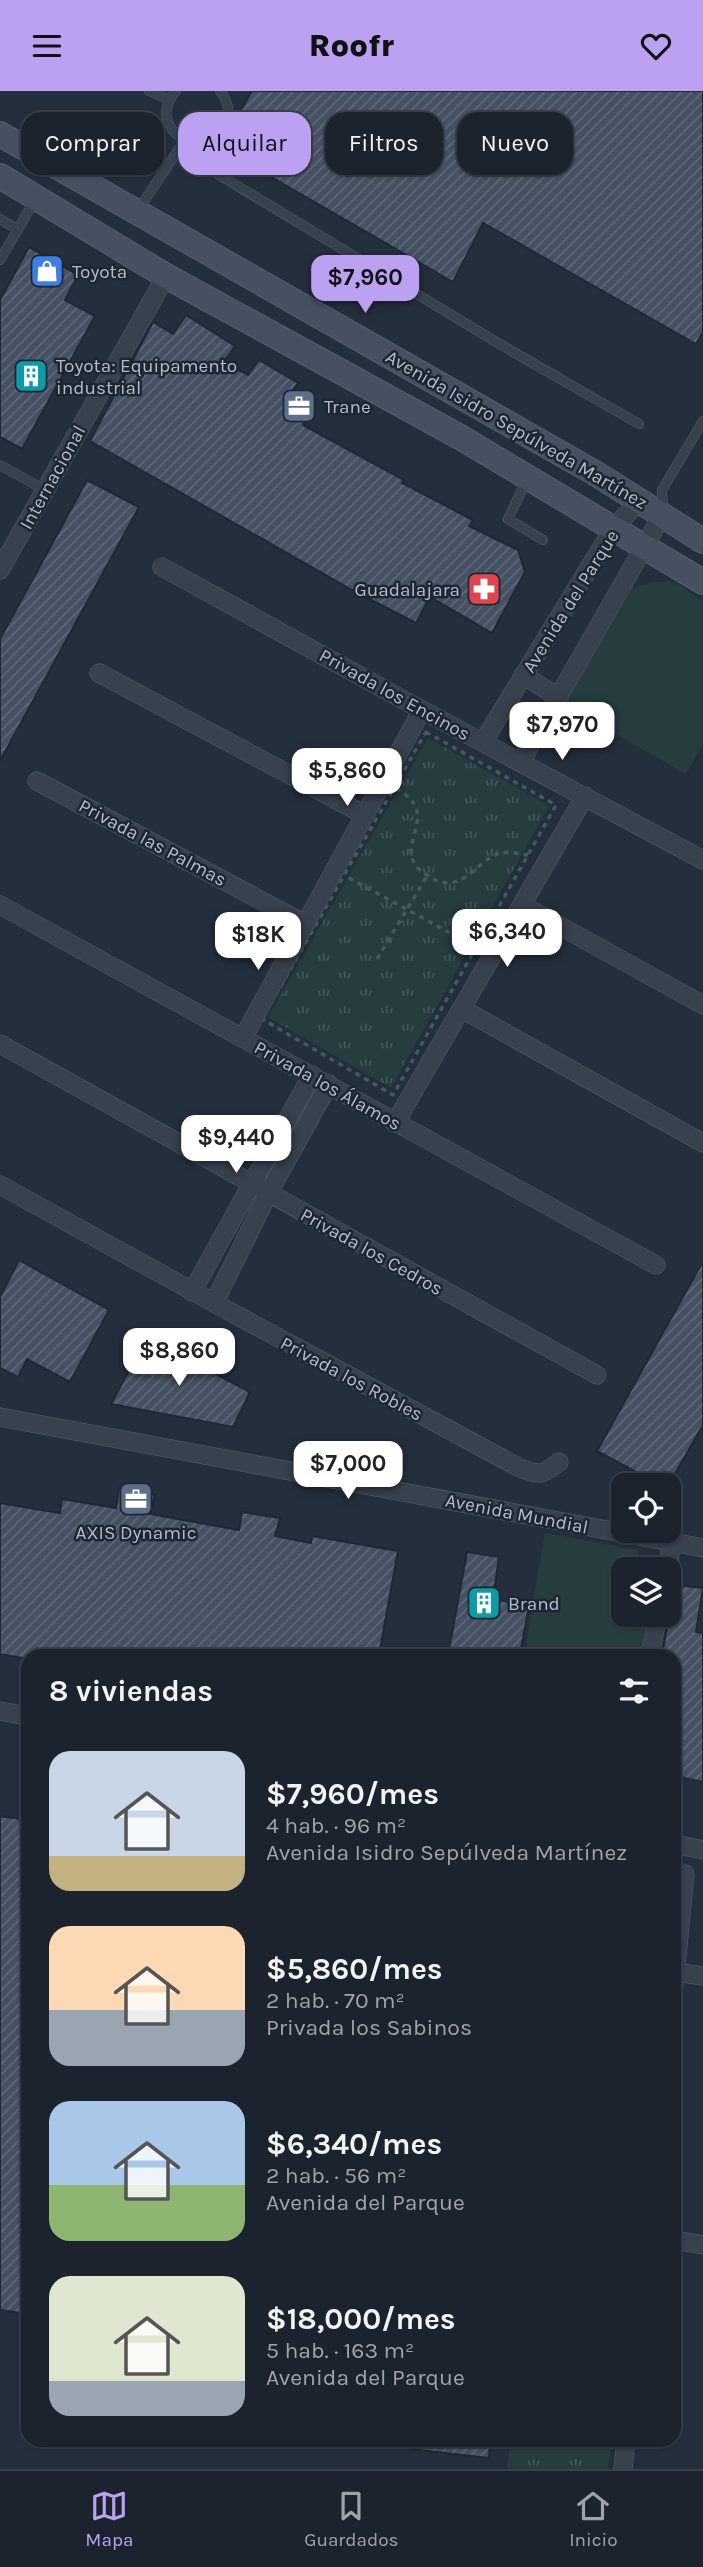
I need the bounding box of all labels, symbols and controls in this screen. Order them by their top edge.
icon: menu [28,27,66,65]
text: Roofr [309,27,394,64]
icon: heart [637,27,675,65]
chip: Comprar [21,112,164,175]
chip: Alquilar [178,112,311,175]
chip: Filtros [325,112,443,175]
chip: Nuevo [457,112,573,175]
shop icon: Toyota [28,252,66,290]
pin: $7,960 [308,255,422,315]
place label: Toyota [72,261,127,283]
text: $7,960 [327,264,403,291]
street label: Avenida Isidro Sepúlveda Martínez [382,346,651,514]
place label: Toyota: Equipamento industrial [56,355,237,399]
building icon: Toyota: Equipamento industrial [12,357,50,395]
office icon: Trane [280,387,318,425]
place label: Trane [324,396,371,418]
street label: Internacional [15,422,91,533]
street label: Avenida del Parque [518,526,624,677]
pharmacy icon: Guadalajara [465,570,503,608]
place label: Guadalajara [355,579,460,601]
street label: Privada los Encinos [315,644,474,745]
pin: $7,970 [505,703,619,762]
text: $7,970 [525,711,599,738]
pin: $5,860 [290,749,404,808]
text: $5,860 [308,757,386,784]
street label: Privada las Palmas [75,795,230,891]
pin: $6,340 [450,909,564,969]
pin: $18K [217,913,299,972]
text: $6,340 [468,918,546,945]
text: $18K [231,921,285,948]
street label: Privada los Álamos [250,1036,405,1135]
pin: $9,440 [179,1115,293,1175]
text: $9,440 [197,1124,275,1151]
street label: Privada los Cedros [296,1204,447,1300]
pin: $8,860 [122,1329,236,1388]
street label: Privada los Robles [277,1332,426,1426]
text: $8,860 [139,1337,219,1364]
pin: $7,000 [291,1441,405,1501]
text: $7,000 [310,1450,386,1477]
map controls [611,1473,681,1627]
button: locate [611,1473,681,1543]
office icon: AXIS Dynamic [117,1480,155,1518]
street label: Avenida Mundial [444,1489,590,1539]
place label: AXIS Dynamic [76,1522,196,1544]
button: layers [611,1557,681,1627]
building icon: Brand [465,1584,503,1622]
place label: Brand [508,1593,560,1615]
icon: filters [615,1672,653,1710]
text: 8 viviendas [49,1673,213,1709]
text: $7,960/mes [266,1776,439,1812]
icon: home [105,1779,189,1863]
text: 4 hab. · 96 m² [266,1812,406,1839]
text: Avenida Isidro Sepúlveda Martínez [266,1839,627,1866]
text: $5,860/mes [266,1951,443,1987]
icon: home [105,1954,189,2038]
text: 2 hab. · 70 m² [266,1987,405,2014]
text: Privada los Sabinos [266,2014,472,2041]
text: $6,340/mes [266,2126,442,2162]
icon: home [105,2129,189,2213]
text: 2 hab. · 56 m² [266,2162,406,2189]
text: Avenida del Parque [266,2189,465,2216]
text: $18,000/mes [266,2301,456,2337]
icon: home [105,2304,189,2388]
text: 5 hab. · 163 m² [266,2337,414,2364]
text: Avenida del Parque [266,2364,465,2391]
tab: Mapa [85,2487,133,2551]
tab: Guardados [304,2487,399,2551]
tab: Inicio [569,2487,618,2551]

